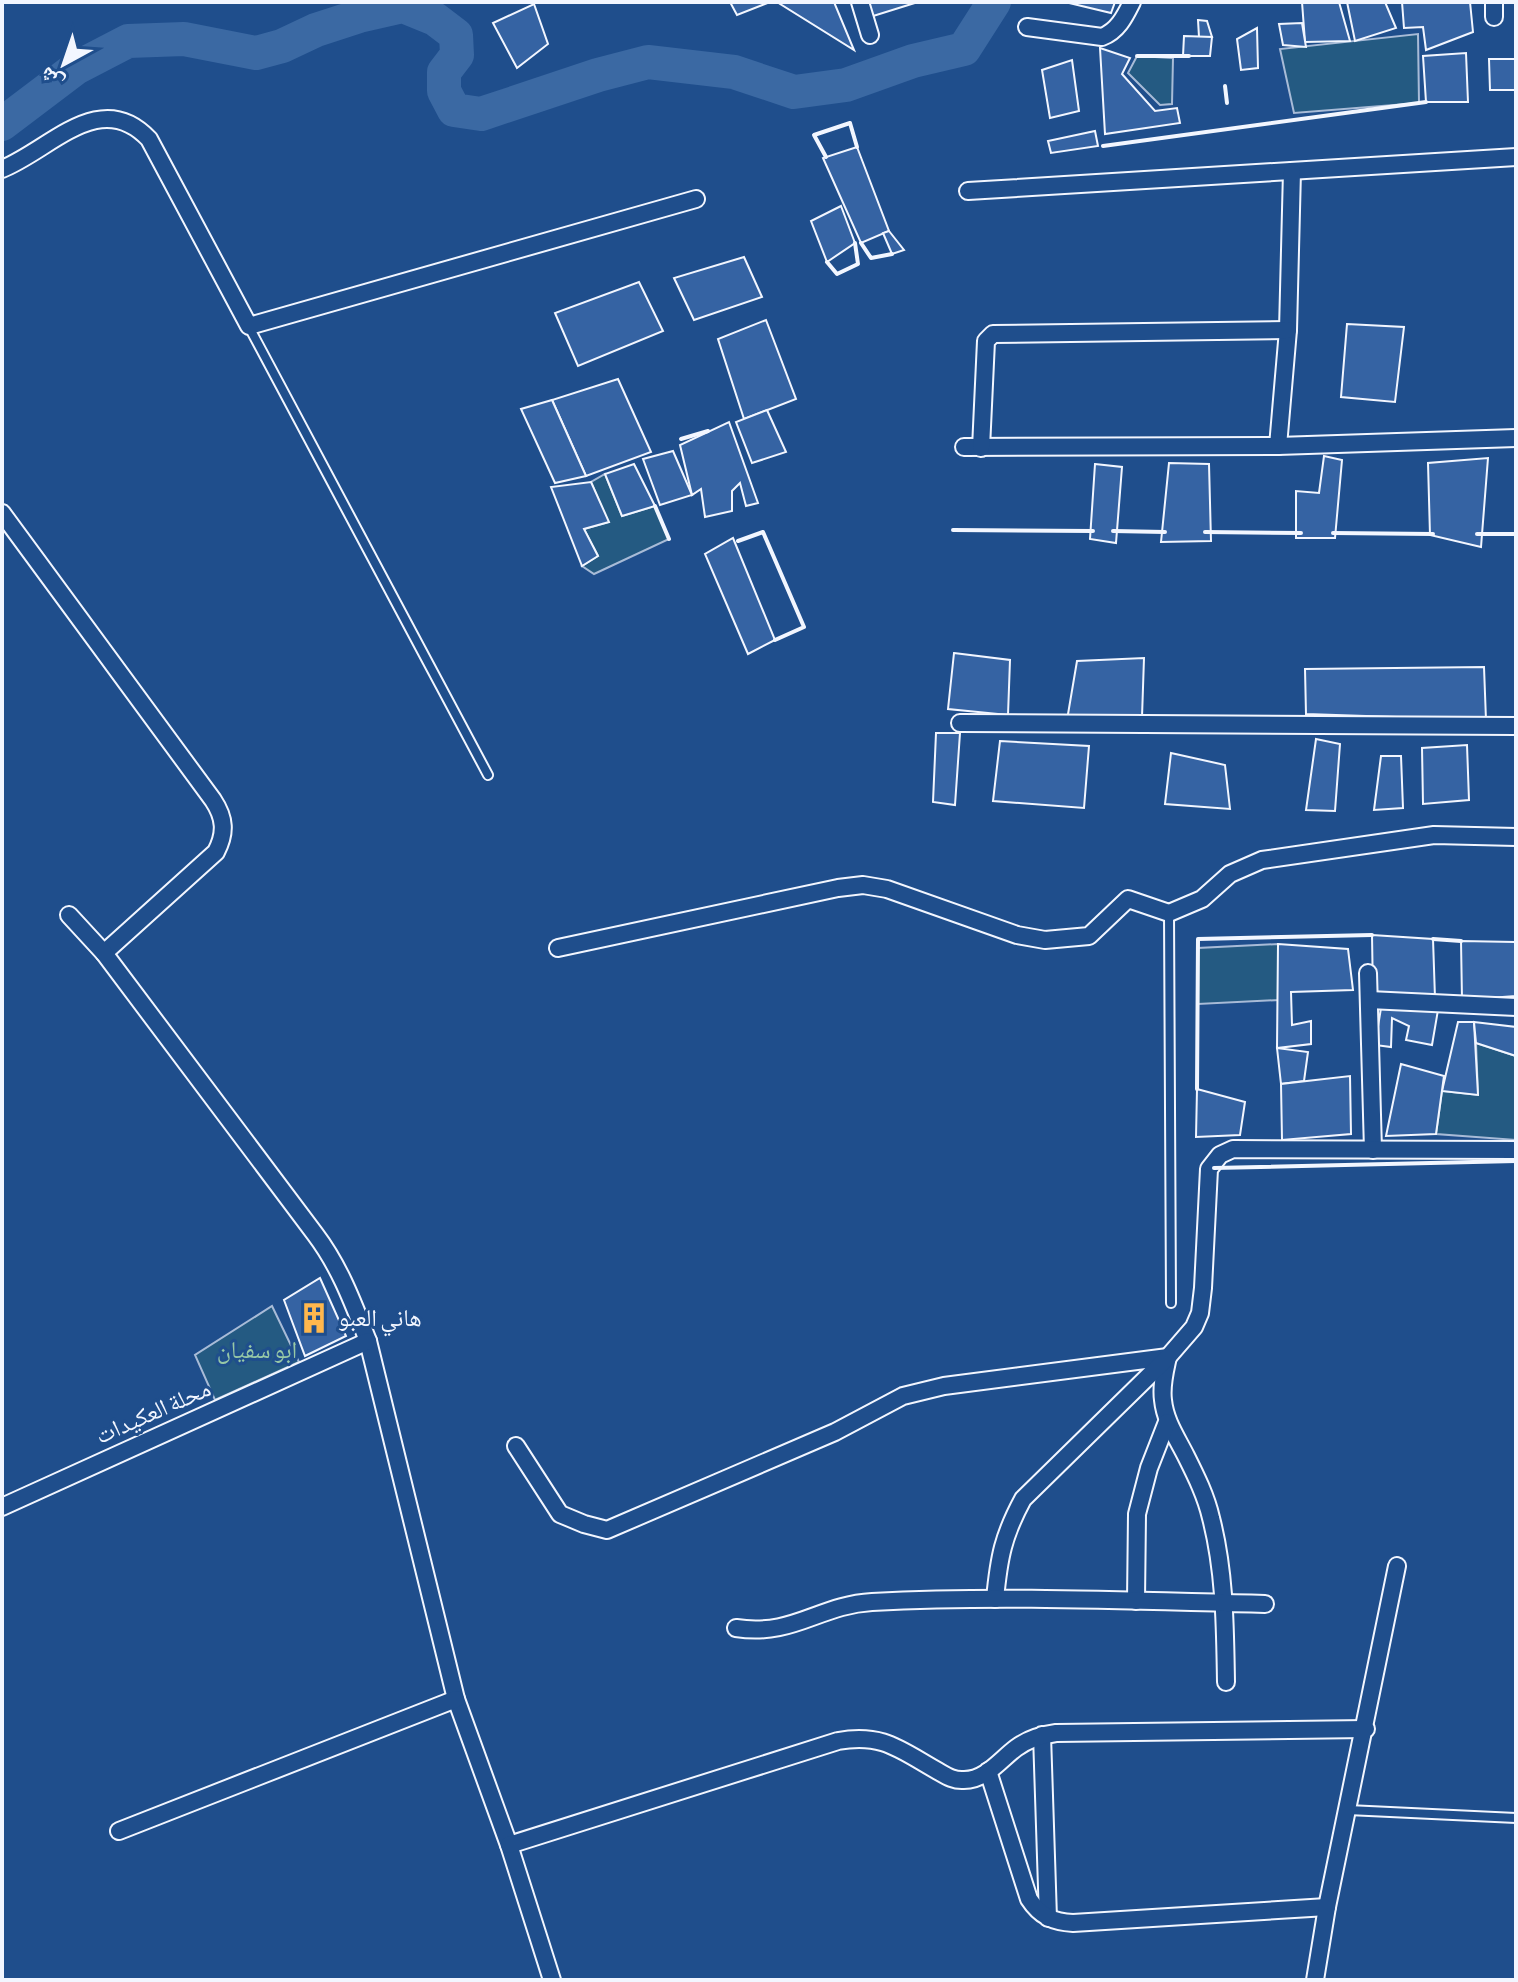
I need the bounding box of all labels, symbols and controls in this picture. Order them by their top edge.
north arrow [24,24,104,104]
text: ش [34,61,69,97]
building icon: هاني العبو [297,1301,331,1335]
place label: هاني العبو [338,1304,422,1337]
park label: ابو سفيان [217,1336,297,1364]
street label: محلة العكيدات [91,1374,215,1449]

